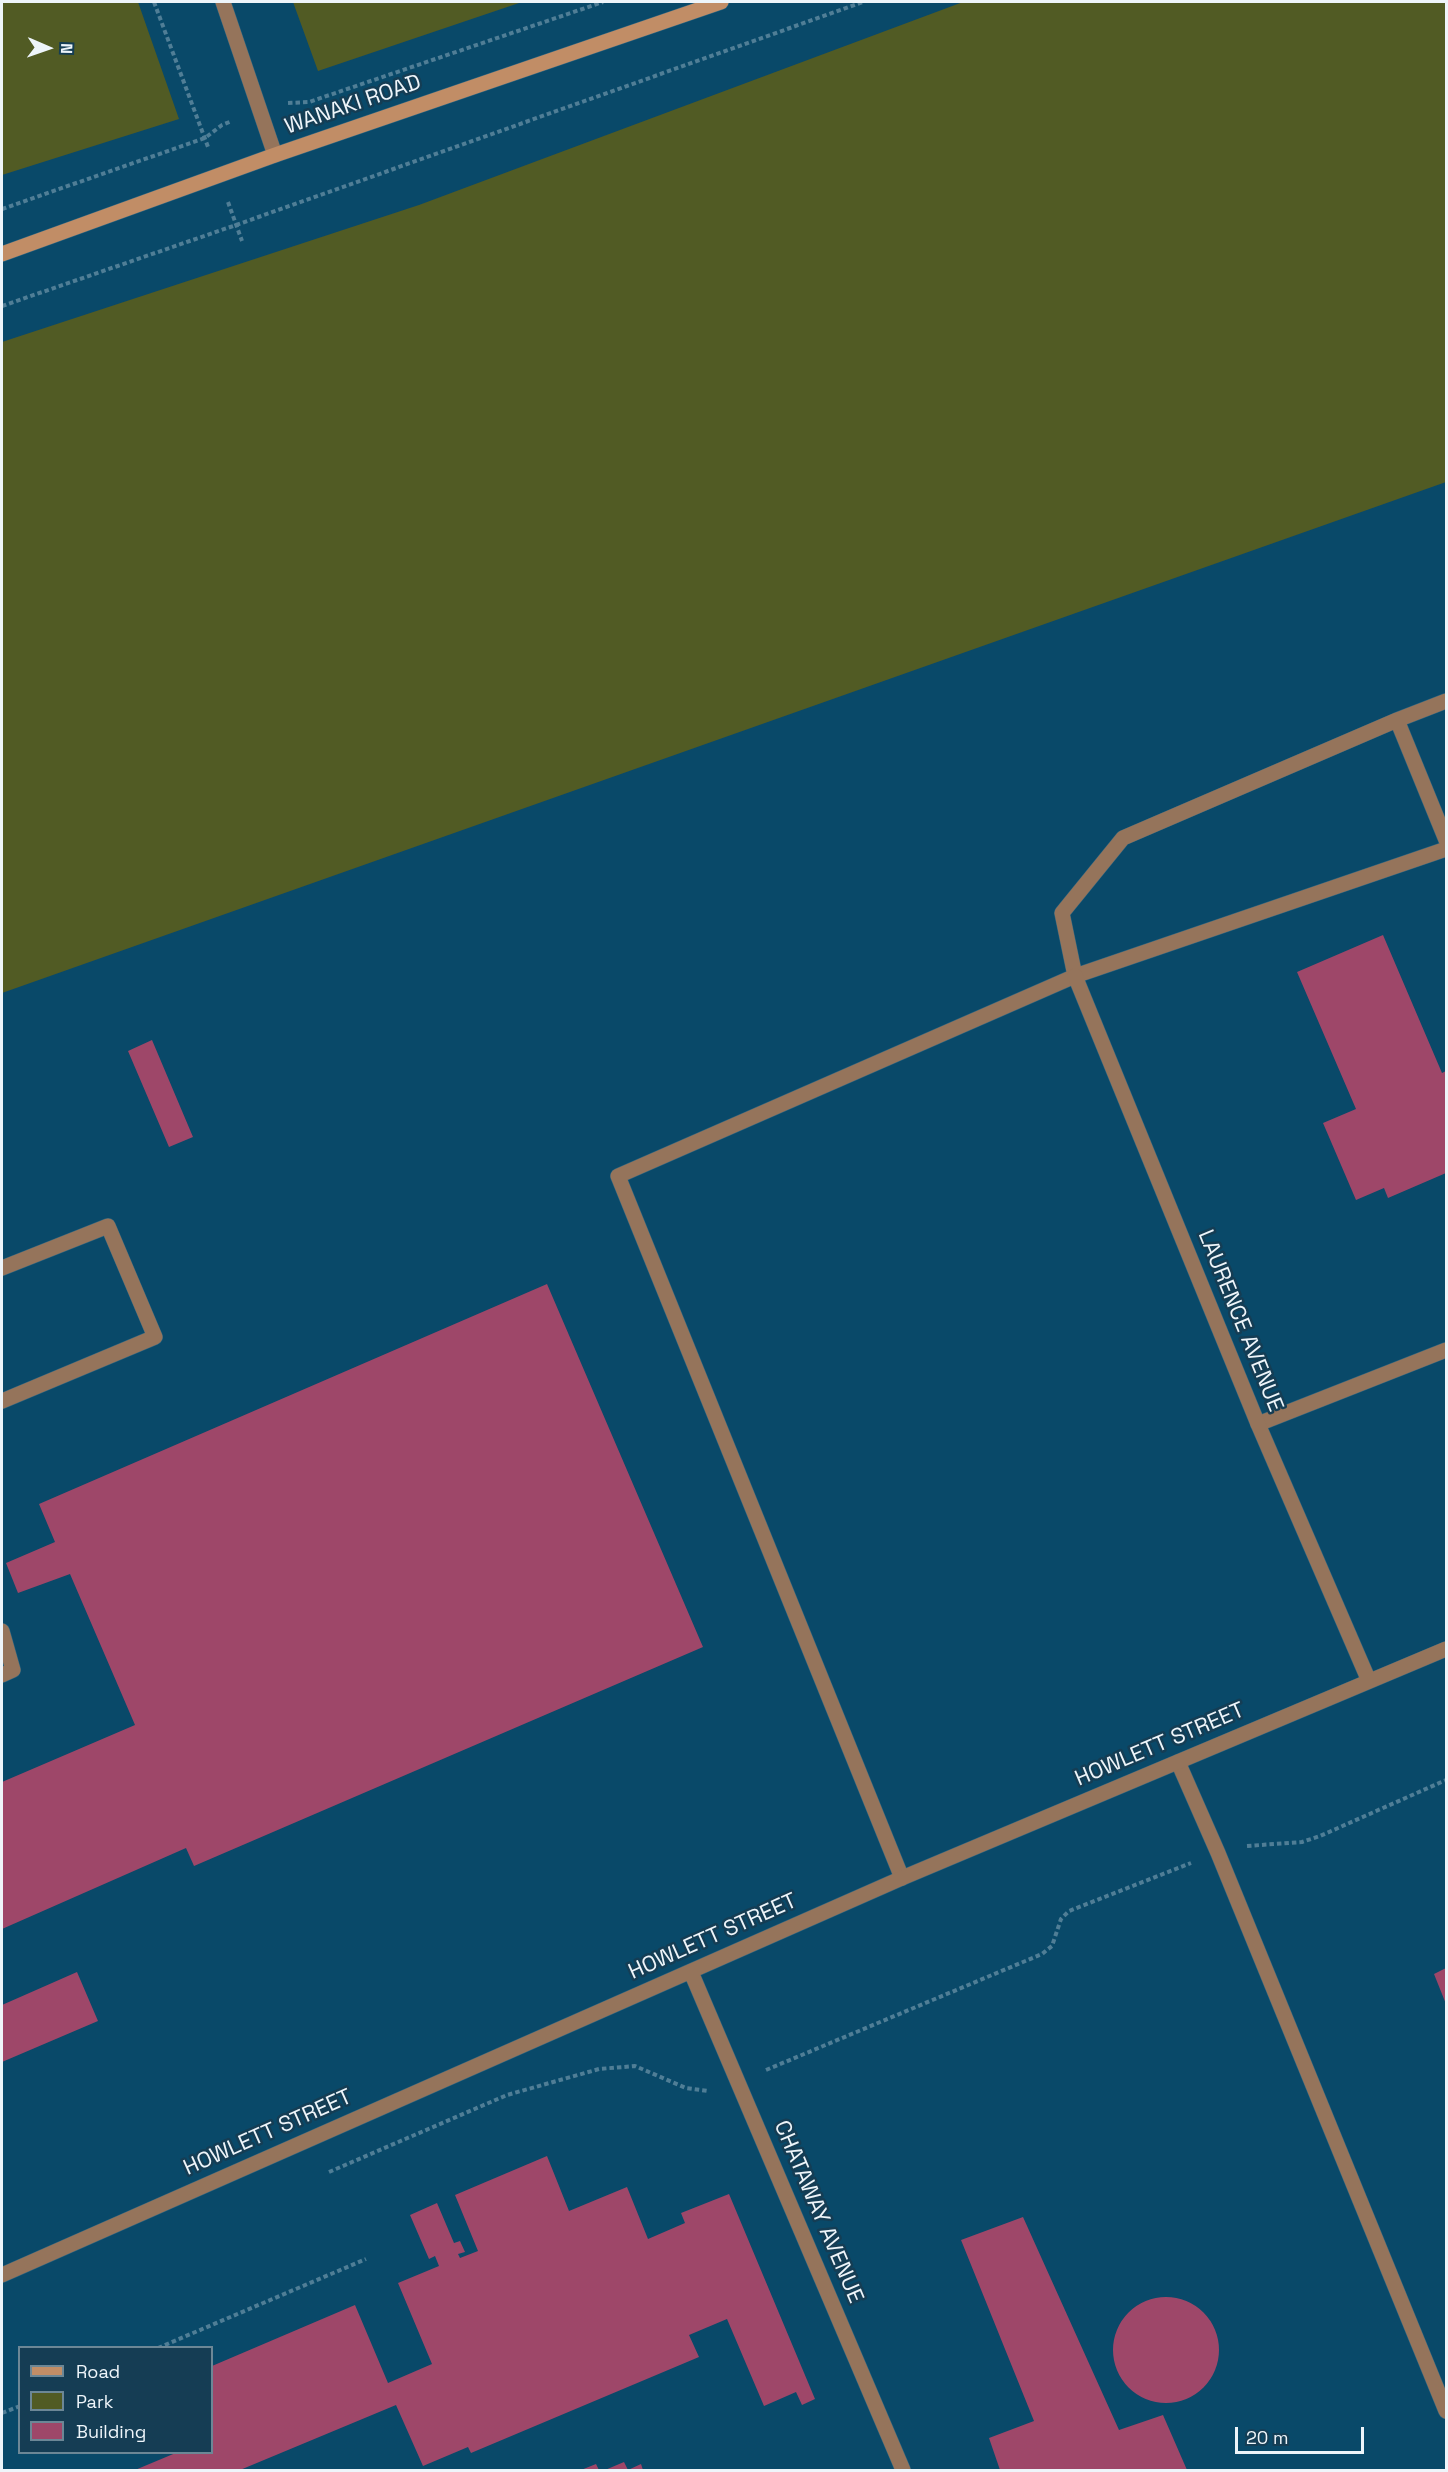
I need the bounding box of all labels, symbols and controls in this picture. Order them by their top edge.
north arrow [18,18,78,78]
text: N [56,43,77,54]
street label: WANAKI ROAD [281,69,425,141]
street label: LAURENCE AVENUE [1191,1226,1289,1416]
street label: HOWLETT STREET [1071,1697,1249,1793]
street label: HOWLETT STREET [625,1888,801,1986]
street label: HOWLETT STREET [180,2084,356,2182]
street label: CHATAWAY AVENUE [768,2117,868,2307]
legend [18,2346,213,2454]
text: Road [76,2360,120,2383]
text: Park [76,2390,113,2413]
scale bar [1238,2415,1367,2453]
text: Building [76,2420,146,2443]
text: 20 m [1246,2426,1289,2449]

